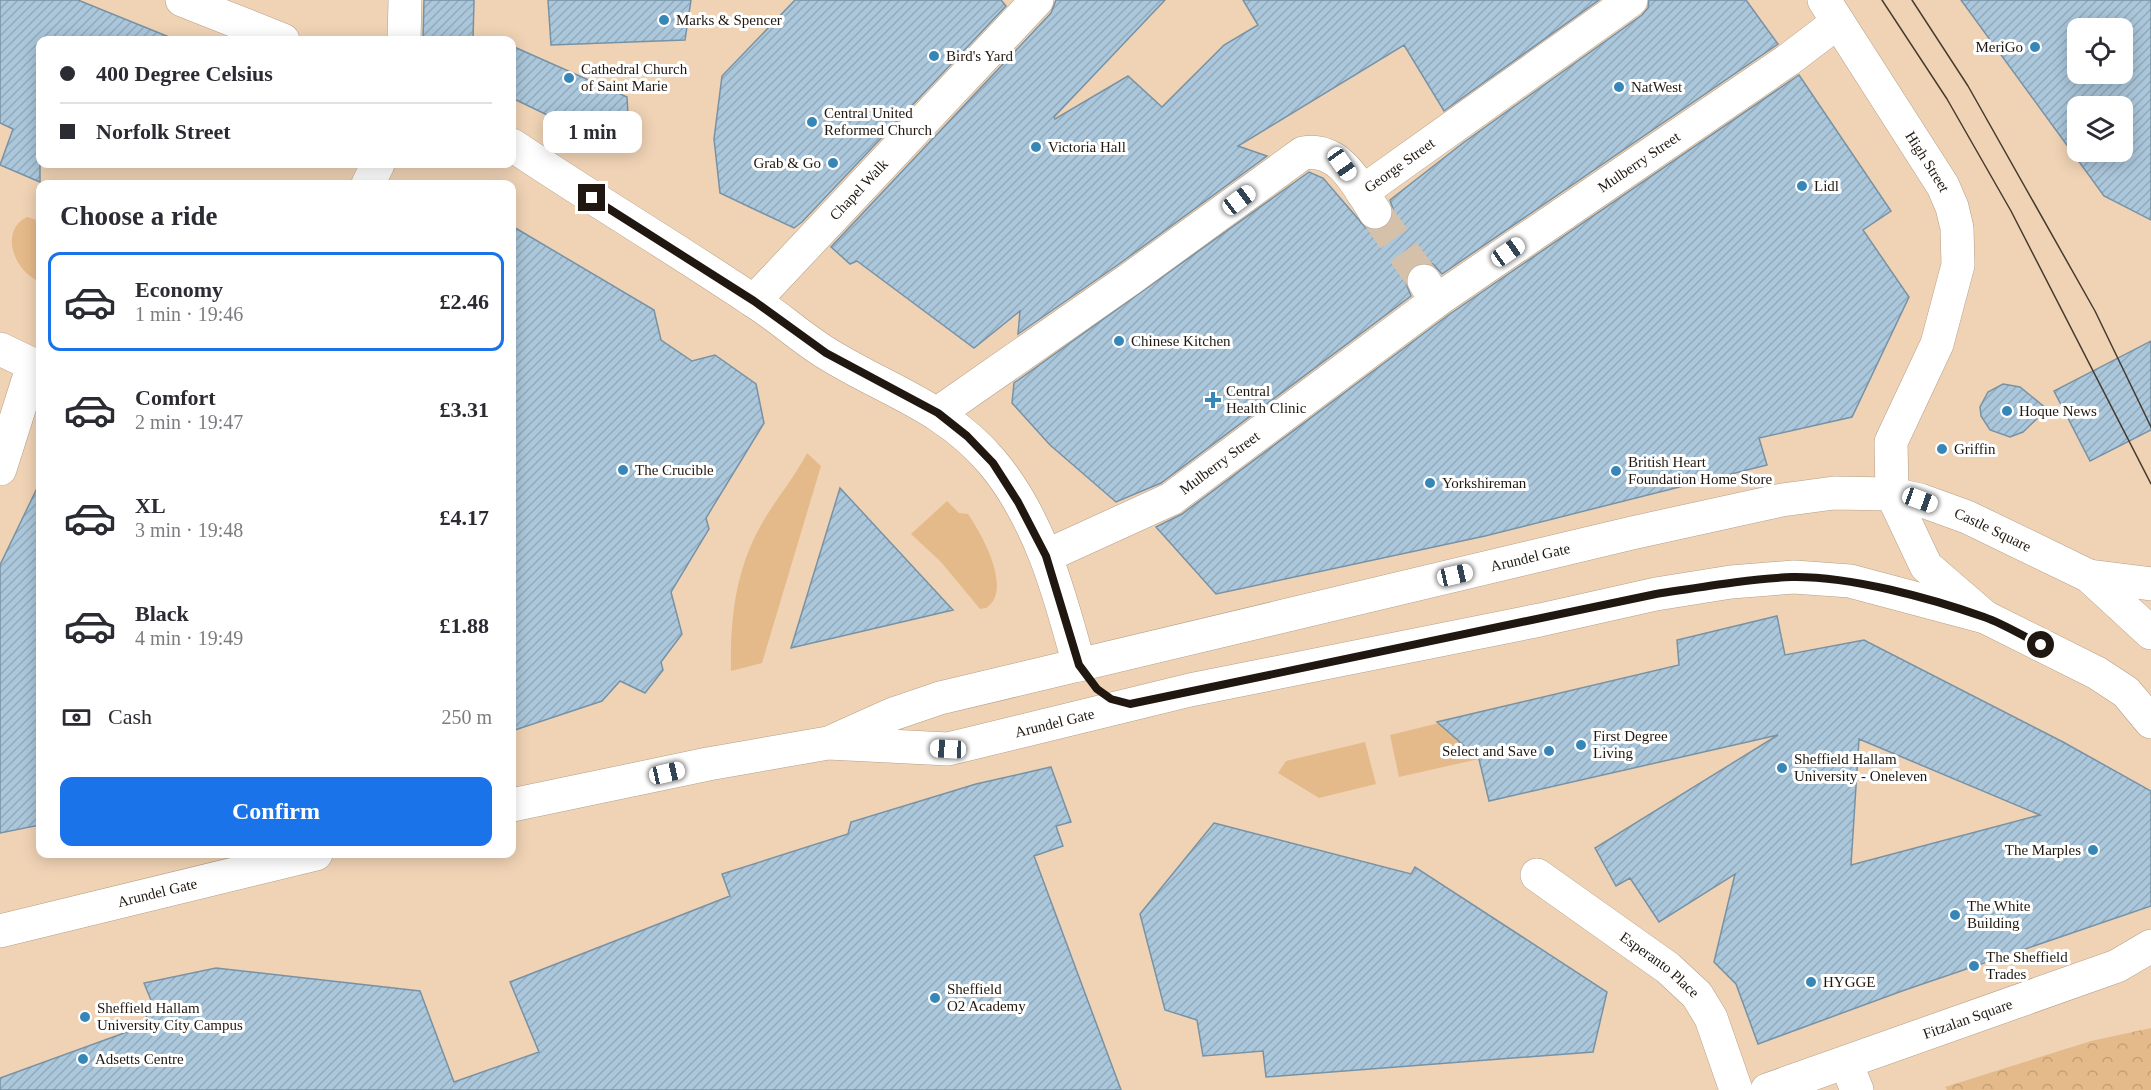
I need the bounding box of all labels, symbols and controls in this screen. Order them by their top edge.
place label: Marks & Spencer [676,12,782,28]
marker: Marks & Spencer [657,13,671,27]
map controls [2067,18,2133,162]
button: locate [2067,18,2133,84]
place label: MeriGo [1976,39,2023,55]
marker: MeriGo [2028,40,2042,54]
place label: Bird's Yard [946,48,1013,64]
marker: Bird's Yard [927,49,941,63]
text: 400 Degree Celsius [96,61,273,86]
place label: Cathedral Church of Saint Marie [581,61,688,94]
marker: Cathedral Church of Saint Marie [562,71,576,85]
place label: NatWest [1631,79,1683,95]
marker: NatWest [1612,80,1626,94]
button: layers [2067,96,2133,162]
place label: Central United Reformed Church [824,105,932,138]
callout: 1 min [542,111,642,153]
marker: Central United Reformed Church [805,115,819,129]
text: Norfolk Street [96,119,231,144]
text: 1 min [568,121,617,143]
street label: Mulberry Street [1595,128,1684,196]
street label: High Street [1902,128,1953,195]
street label: George Street [1361,134,1438,196]
place label: Victoria Hall [1048,139,1126,155]
marker: Victoria Hall [1029,140,1043,154]
car [1324,144,1360,184]
place label: Grab & Go [754,155,821,171]
street label: Chapel Walk [826,156,891,223]
marker: Grab & Go [826,156,840,170]
place label: Lidl [1814,178,1839,194]
marker: Lidl [1795,179,1809,193]
car [1219,182,1259,218]
route end [578,184,605,211]
text: Choose a ride [60,201,218,231]
car [1488,234,1528,270]
icon: car [63,275,117,329]
text: Economy [135,277,223,302]
text: £2.46 [440,289,489,314]
text: 1 min · 19:46 [135,303,243,325]
place label: Chinese Kitchen [1131,333,1231,349]
marker: Chinese Kitchen [1112,334,1126,348]
icon: car [63,383,117,437]
place label: Central Health Clinic [1226,383,1307,416]
text: Comfort [135,385,216,410]
marker: Central Health Clinic [1204,391,1222,409]
text: £3.31 [440,397,489,422]
place label: Hoque News [2019,403,2097,419]
marker: Hoque News [2000,404,2014,418]
text: 2 min · 19:47 [135,411,243,433]
street label: Mulberry Street [1177,427,1263,498]
place label: Griffin [1954,441,1996,457]
marker: Griffin [1935,442,1949,456]
place label: British Heart Foundation Home Store [1628,454,1772,487]
place label: The Crucible [635,462,714,478]
marker: The Crucible [616,463,630,477]
marker: British Heart Foundation Home Store [1609,464,1623,478]
place label: Yorkshireman [1442,475,1527,491]
marker: Yorkshireman [1423,476,1437,490]
car [1900,485,1940,515]
icon: car [63,491,117,545]
text: XL [135,493,166,518]
text: £4.17 [440,505,489,530]
street label: Castle Square [1952,505,2034,555]
text: 3 min · 19:48 [135,519,243,541]
street label: Arundel Gate [1489,540,1572,574]
car [1435,562,1475,588]
icon: car [63,599,117,653]
text: Black [135,601,189,626]
text: £1.88 [440,613,489,638]
text: 4 min · 19:49 [135,627,243,649]
route start [2027,631,2054,658]
icon: cash [60,701,93,734]
text: Cash [108,704,152,729]
text: 250 m [441,706,492,728]
street label: Arundel Gate [1013,706,1096,740]
place label: First Degree Living [1593,728,1668,761]
marker: First Degree Living [1574,738,1588,752]
car [930,739,966,759]
place label: Select and Save [1442,743,1537,759]
marker: Select and Save [1542,744,1556,758]
place label: Sheffield Hallam University - Oneleven [1794,751,1928,784]
car [647,760,687,786]
marker: Sheffield Hallam University - Oneleven [1775,761,1789,775]
button: Confirm [60,777,492,846]
place label: The Marples [2005,842,2081,858]
marker: The Marples [2086,843,2100,857]
street label: Arundel Gate [116,875,199,910]
place label: The White Building [1967,898,2031,931]
marker: The White Building [1948,908,1962,922]
street label: Esperanto Place [1617,929,1703,1001]
place label: The Sheffield Trades [1986,949,2068,982]
marker: The Sheffield Trades [1967,959,1981,973]
place label: HYGGE [1823,974,1876,990]
marker: HYGGE [1804,975,1818,989]
place label: Sheffield O2 Academy [947,981,1026,1014]
marker: Sheffield O2 Academy [928,991,942,1005]
street label: Fitzalan Square [1921,996,2015,1042]
place label: Sheffield Hallam University City Campus [97,1000,243,1033]
marker: Sheffield Hallam University City Campus [78,1010,92,1024]
place label: Adsetts Centre [95,1051,184,1067]
marker: Adsetts Centre [76,1052,90,1066]

